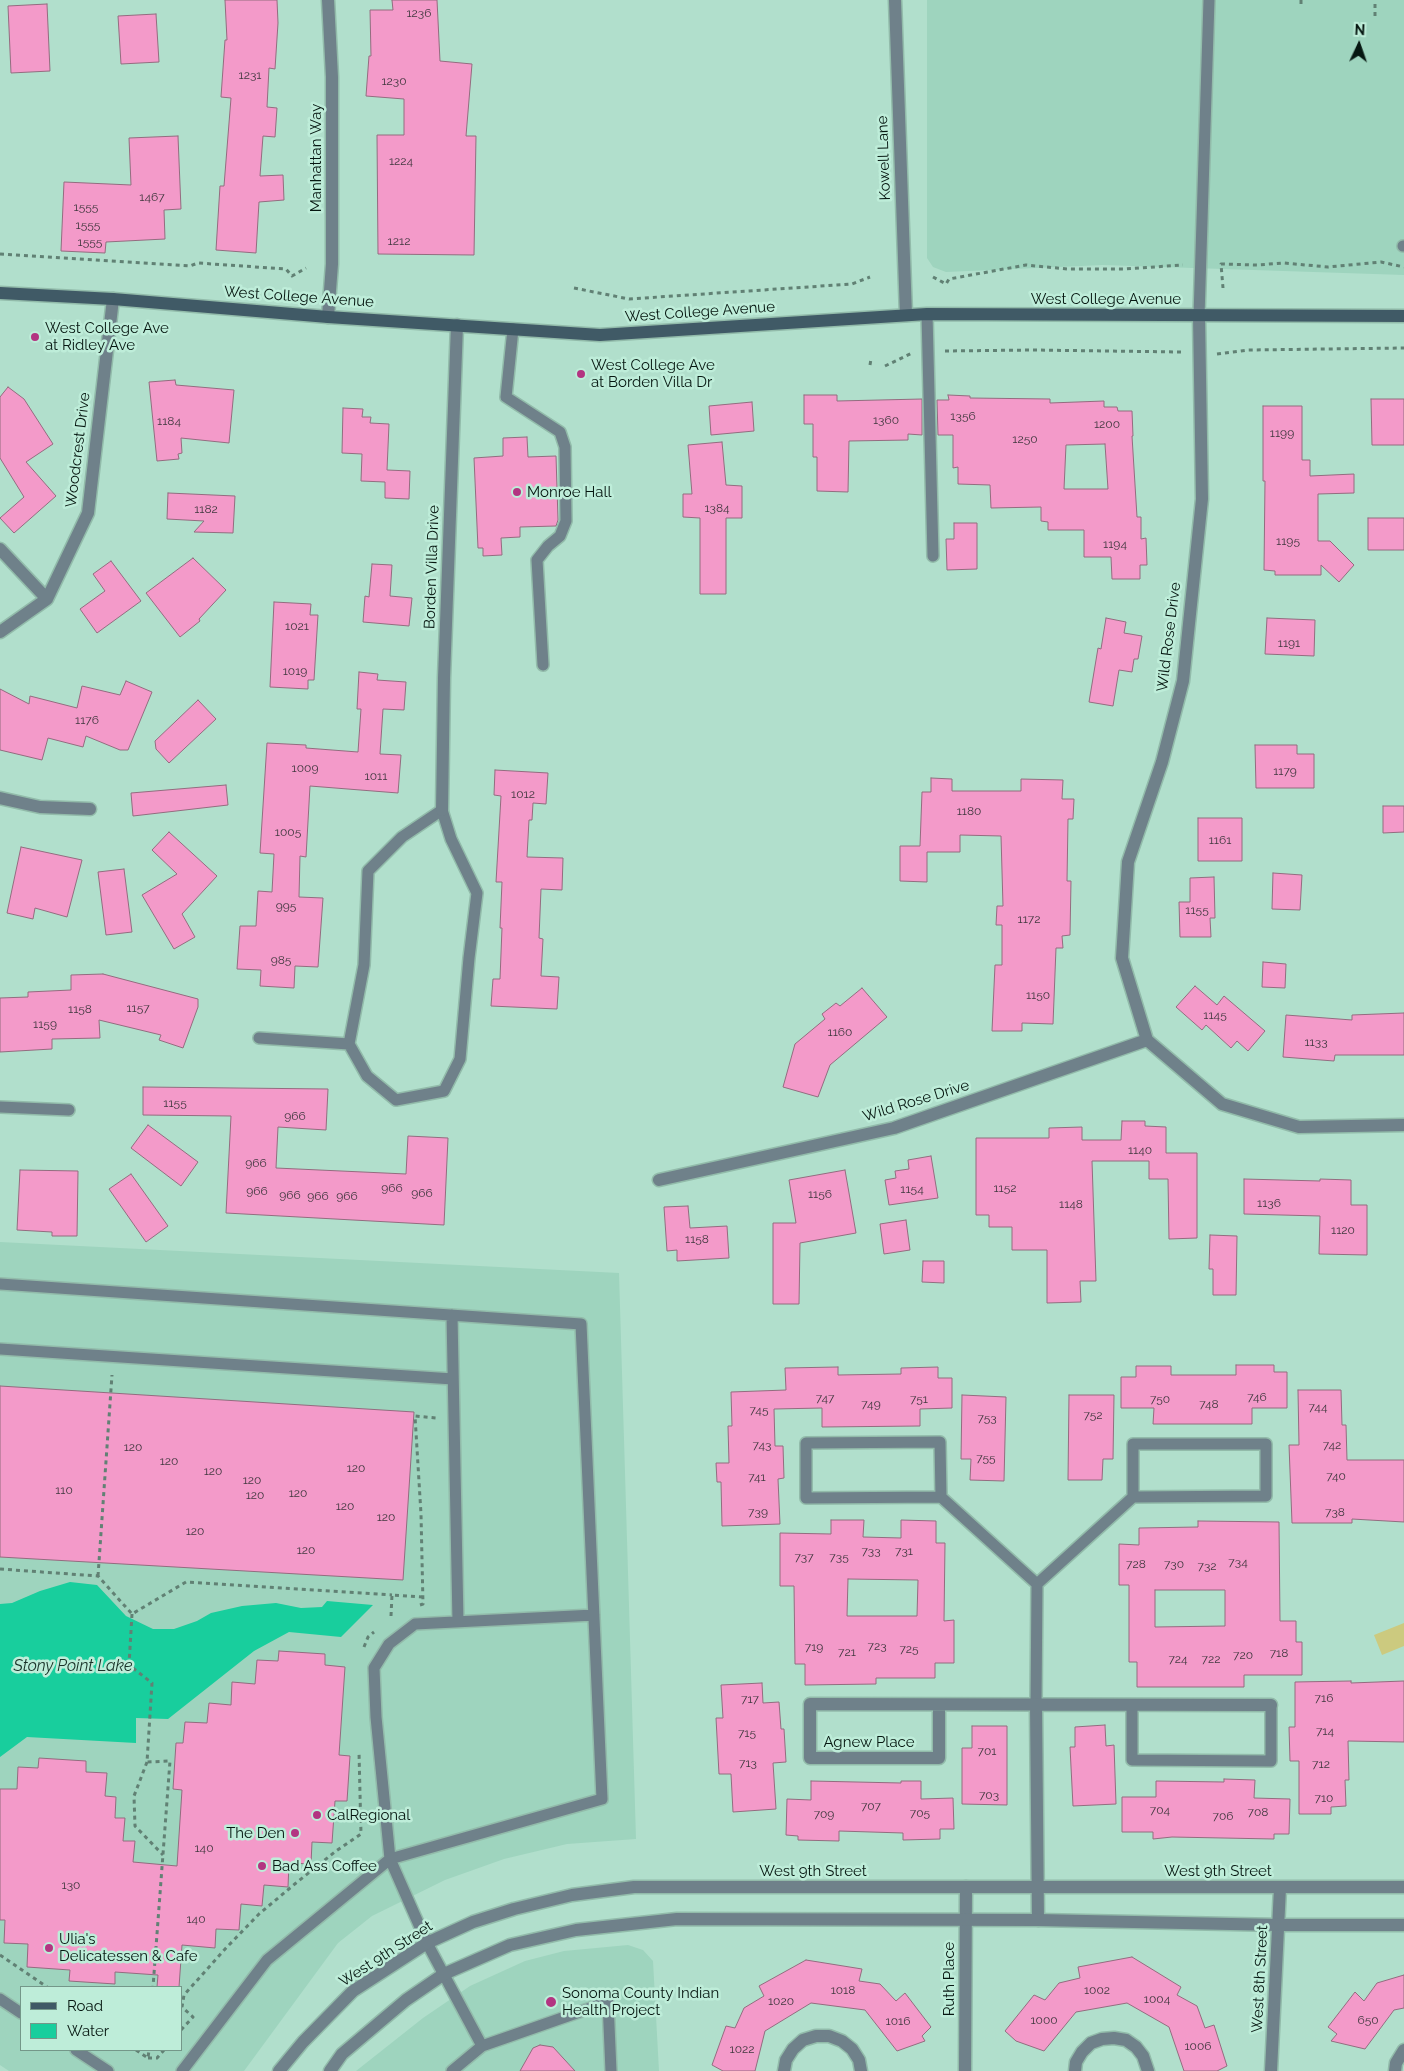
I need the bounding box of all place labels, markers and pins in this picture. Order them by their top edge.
place label: West College Ave at Ridley Ave [45,319,169,354]
marker: West College Ave at Ridley Ave [29,331,41,343]
place label: West College Ave at Borden Villa Dr [591,356,715,391]
marker: West College Ave at Borden Villa Dr [575,368,587,380]
place label: Monroe Hall [527,483,612,501]
marker: Monroe Hall [511,486,523,498]
place label: CalRegional [327,1806,410,1824]
marker: CalRegional [311,1809,323,1821]
place label: The Den [226,1824,285,1842]
marker: The Den [289,1827,301,1839]
place label: Bad Ass Coffee [272,1857,377,1875]
marker: Bad Ass Coffee [256,1860,268,1872]
place label: Ulia's Delicatessen & Cafe [59,1930,198,1965]
marker: Ulia's Delicatessen & Cafe [43,1942,55,1954]
place label: Sonoma County Indian Health Project [562,1984,719,2019]
marker: Sonoma County Indian Health Project [544,1995,558,2009]

